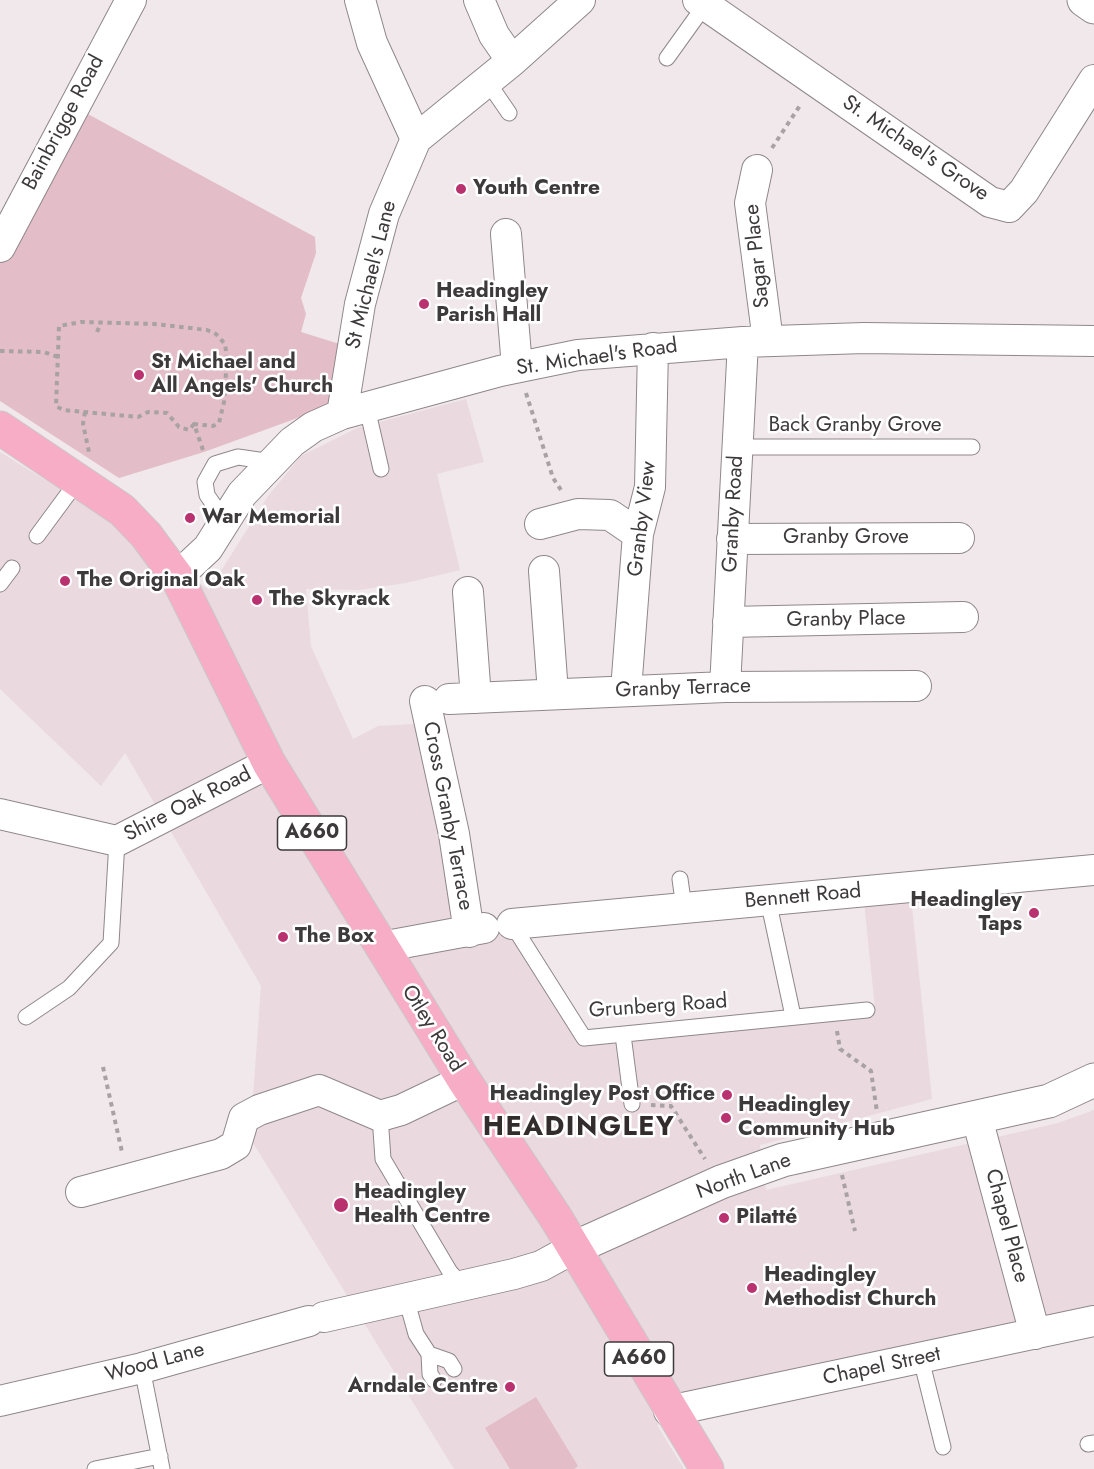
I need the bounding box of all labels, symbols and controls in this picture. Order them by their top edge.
street label: Bainbrigge Road [18,51,110,195]
street label: St. Michael's Grove [837,91,993,207]
place label: Youth Centre [473,176,600,202]
marker: Youth Centre [454,182,468,196]
street label: St Michael's Lane [341,198,403,352]
street label: Sagar Place [740,203,776,309]
place label: Headingley Parish Hall [436,279,548,329]
marker: Headingley Parish Hall [417,297,431,311]
street label: St. Michael's Road [515,334,679,382]
place label: St Michael and All Angels' Church [151,350,333,400]
marker: St Michael and All Angels' Church [132,368,146,382]
street label: Back Granby Grove [768,413,942,439]
street label: Granby Road [718,455,750,573]
street label: Granby View [623,460,663,578]
place label: War Memorial [202,505,340,531]
marker: War Memorial [183,511,197,525]
street label: Granby Grove [783,525,909,551]
place label: The Original Oak [77,568,245,594]
marker: The Original Oak [58,574,72,588]
place label: The Skyrack [269,587,390,613]
marker: The Skyrack [250,593,264,607]
street label: Granby Place [786,606,906,634]
street label: Granby Terrace [615,674,751,704]
street label: Cross Granby Terrace [416,720,478,912]
street label: Shire Oak Road [120,762,256,848]
road number: A660 [278,816,346,850]
street label: Bennett Road [744,879,862,915]
place label: Headingley Taps [910,888,1022,938]
marker: Headingley Taps [1027,906,1041,920]
place label: The Box [295,924,374,950]
marker: The Box [276,930,290,944]
street label: Otley Road [395,981,469,1077]
street label: Grunberg Road [588,990,728,1024]
place label: Headingley Post Office [490,1082,715,1108]
marker: Headingley Post Office [720,1088,734,1102]
place label: Headingley Community Hub [738,1093,895,1143]
marker: Headingley Community Hub [719,1111,733,1125]
district label: HEADINGLEY [483,1112,675,1144]
street label: North Lane [693,1148,795,1206]
street label: Chapel Place [979,1166,1033,1286]
place label: Headingley Health Centre [354,1180,490,1230]
marker: Headingley Health Centre [332,1196,350,1214]
place label: Pilatté [736,1205,797,1231]
marker: Pilatté [717,1211,731,1225]
place label: Headingley Methodist Church [764,1263,936,1313]
marker: Headingley Methodist Church [745,1281,759,1295]
street label: Wood Lane [103,1338,207,1388]
road number: A660 [604,1342,674,1376]
street label: Chapel Street [821,1342,943,1392]
place label: Arndale Centre [348,1374,498,1400]
marker: Arndale Centre [503,1380,517,1394]

